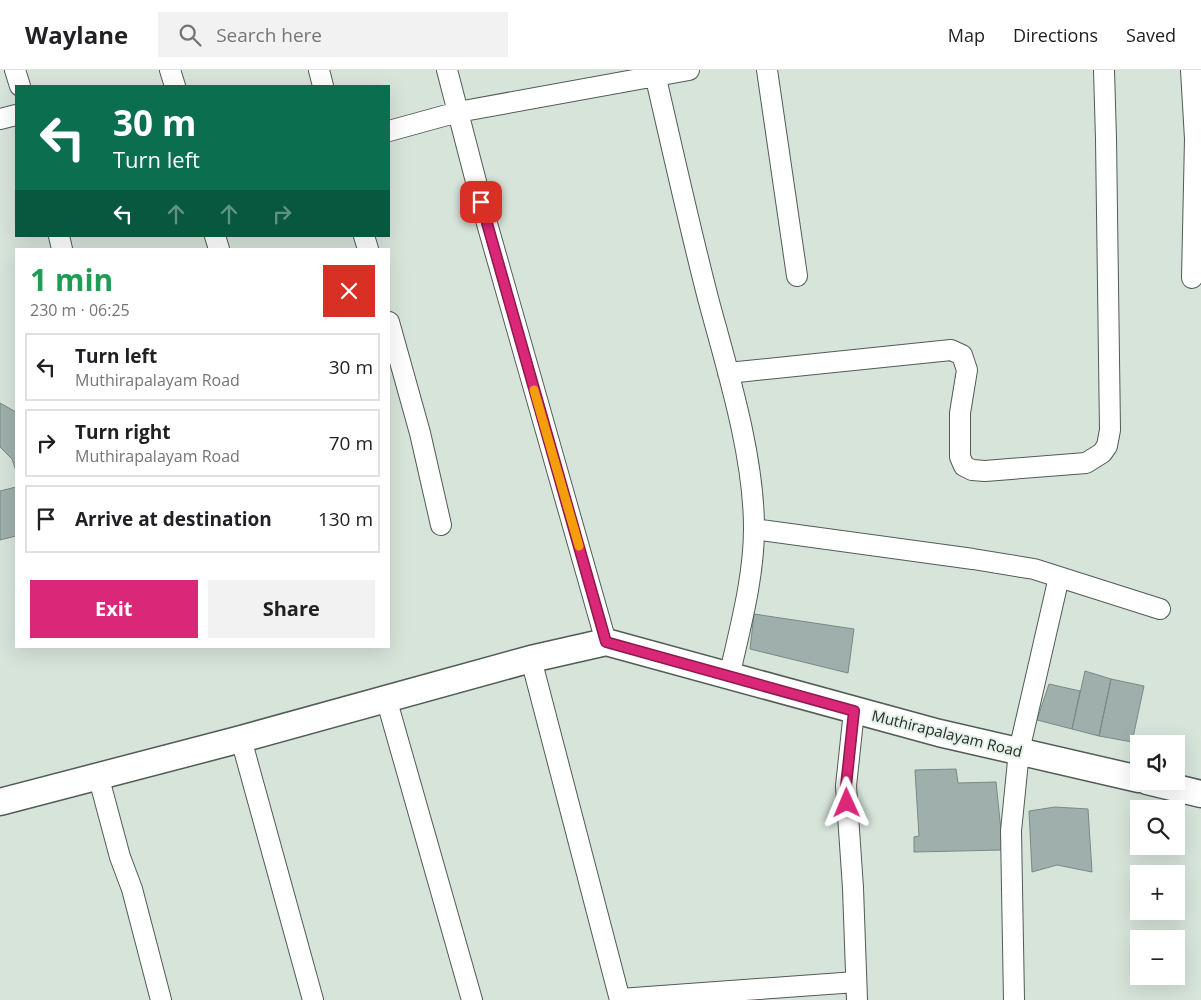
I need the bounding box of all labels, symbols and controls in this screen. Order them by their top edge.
search box [158,12,508,57]
text: Waylane [25,18,128,51]
icon: search [176,21,204,49]
text: Search here [216,22,322,48]
text: Map [948,23,985,47]
text: Directions [1013,23,1098,47]
text: Saved [1126,23,1176,47]
text: 30 m [113,99,196,146]
icon: left [30,105,95,170]
text: Turn left [113,144,200,174]
pin [460,181,502,223]
icon: arrive [467,188,495,216]
icon: left [109,200,137,228]
icon: ahead [162,200,190,228]
icon: ahead [215,200,243,228]
icon: right [268,200,296,228]
text: 1 min [30,259,113,300]
button: close [323,265,375,317]
text: 230 m · 06:25 [30,299,130,321]
text: Turn left [75,343,157,369]
icon: left [32,353,60,381]
text: 30 m [329,354,373,380]
text: Muthirapalayam Road [75,369,240,391]
text: Turn right [75,419,170,445]
icon: right [32,429,60,457]
text: 70 m [329,430,373,456]
text: Muthirapalayam Road [75,445,240,467]
icon: arrive [32,505,60,533]
text: Arrive at destination [75,506,272,532]
text: 130 m [318,506,373,532]
button: Exit [30,580,198,638]
button: Share [208,580,375,638]
street label: Muthirapalayam Road [870,705,1025,761]
map controls [1130,735,1185,985]
button: sound [1130,735,1185,790]
position arrow [820,776,872,828]
button: search [1130,800,1185,855]
button: + [1130,865,1185,920]
button: − [1130,930,1185,985]

